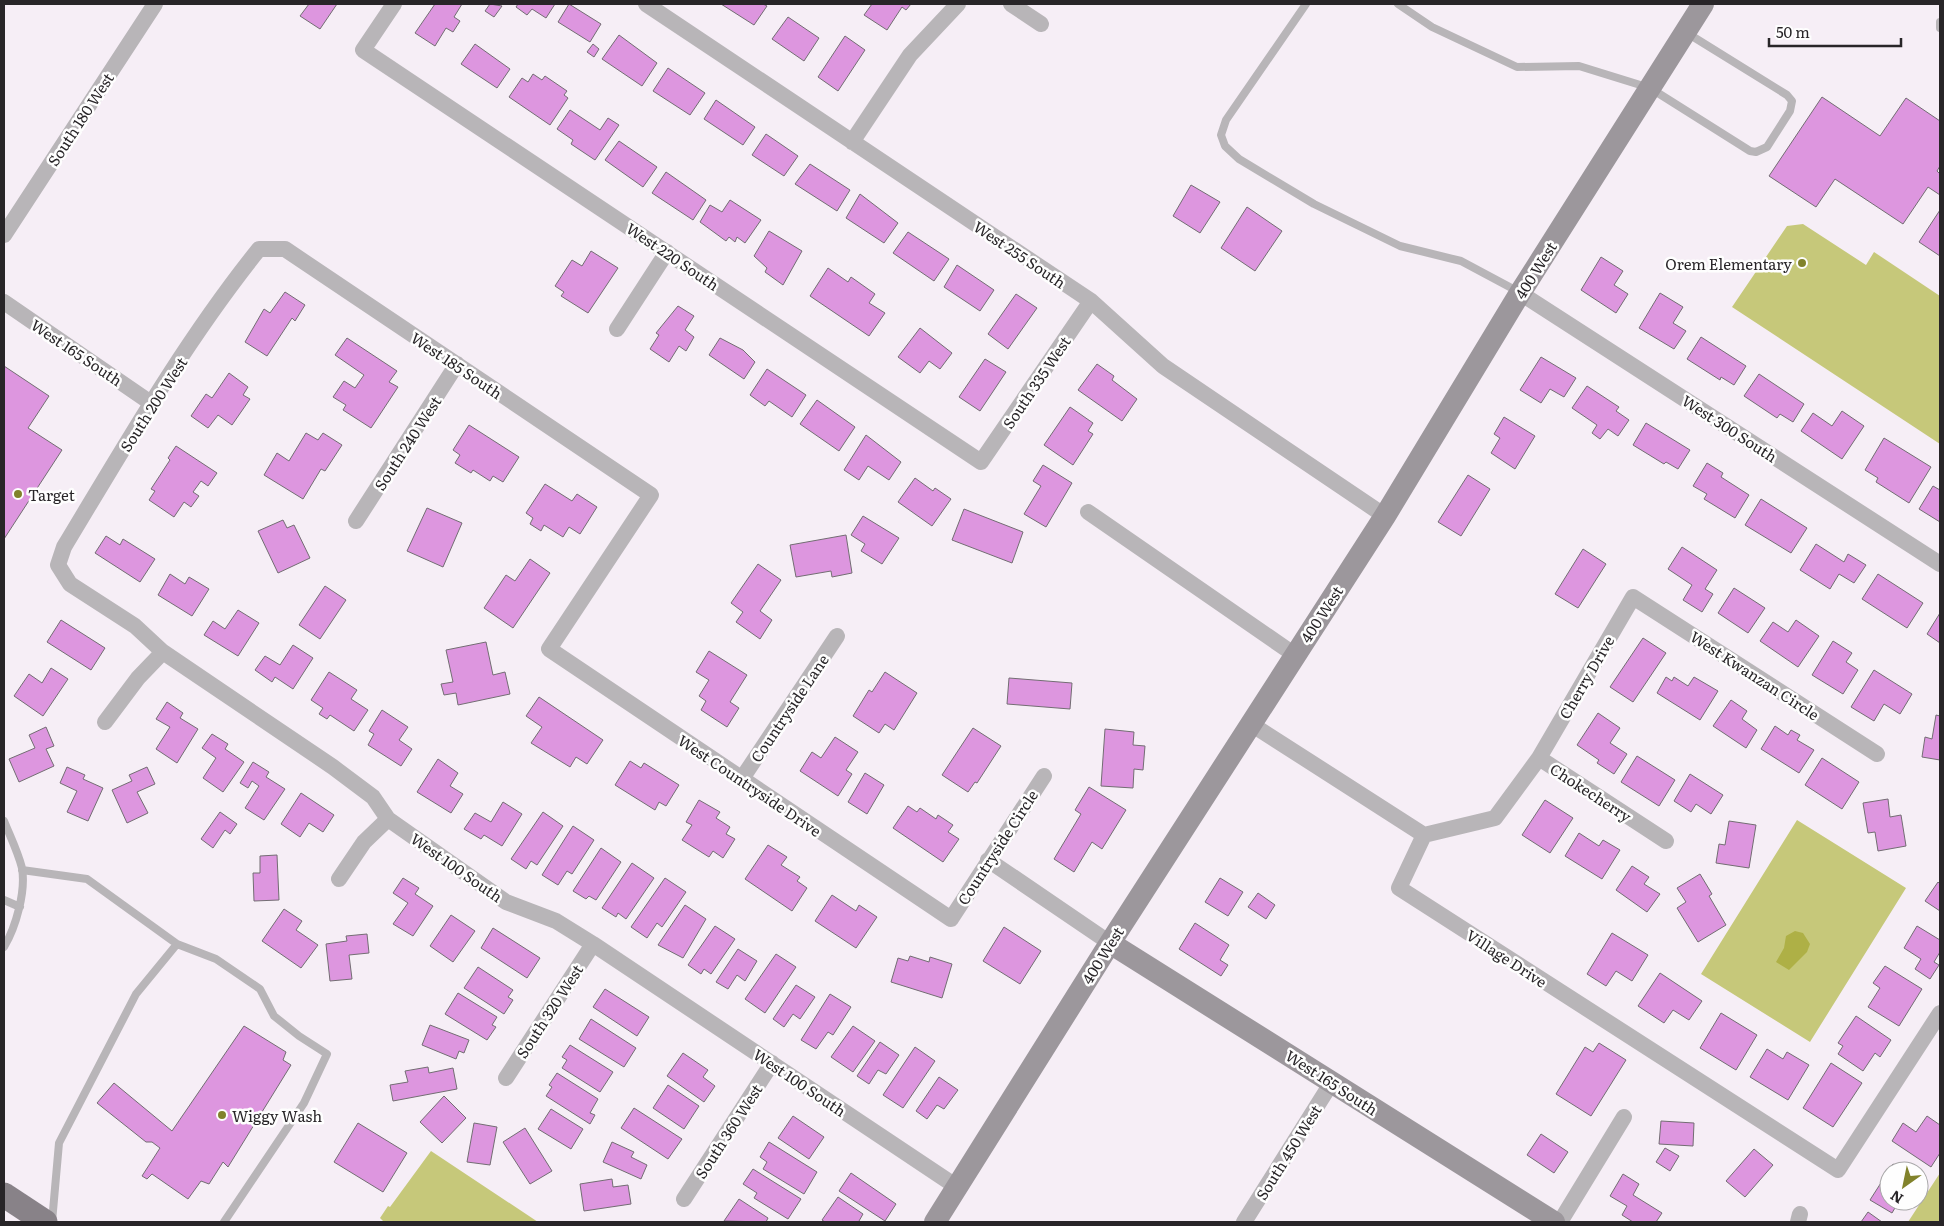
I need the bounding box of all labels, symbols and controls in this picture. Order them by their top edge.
scale bar [1769,15,1902,47]
text: 50 m [1776,20,1810,43]
street label: South 180 West [41,68,119,170]
street label: West 255 South [969,215,1071,293]
street label: West 220 South [622,216,724,296]
street label: 400 West [1508,237,1562,303]
place label: Orem Elementary [1665,252,1792,275]
marker: Orem Elementary [1796,257,1808,269]
street label: West 165 South [27,313,127,391]
street label: West 185 South [407,326,507,404]
street label: South 335 West [996,331,1076,433]
street label: South 200 West [114,352,192,456]
street label: West 300 South [1678,389,1782,467]
street label: South 240 West [368,391,446,495]
place label: Target [28,483,75,506]
marker: Target [12,488,24,500]
street label: 400 West [1294,581,1348,647]
street label: West Kwanzan Circle [1686,625,1824,726]
street label: Cherry Drive [1553,631,1619,723]
street label: Countryside Lane [744,649,834,767]
street label: West Countryside Drive [674,728,826,842]
street label: Chokecherry [1546,757,1637,827]
street label: Countryside Circle [951,785,1043,909]
street label: West 100 South [406,827,508,907]
street label: 400 West [1075,922,1129,988]
street label: Village Drive [1462,923,1552,993]
street label: South 320 West [510,959,588,1063]
street label: West 100 South [749,1042,851,1122]
street label: West 165 South [1281,1044,1383,1120]
street label: South 360 West [689,1079,767,1183]
street label: South 450 West [1249,1100,1327,1204]
place label: Wiggy Wash [232,1104,322,1127]
marker: Wiggy Wash [216,1109,228,1121]
north arrow [1879,1161,1929,1211]
text: N [1886,1186,1907,1209]

